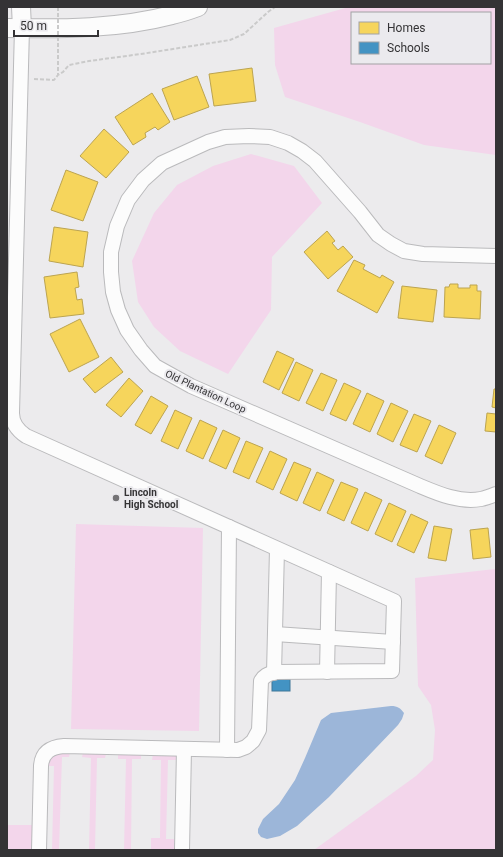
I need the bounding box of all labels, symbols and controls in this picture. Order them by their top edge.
scale bar [14,12,98,38]
legend [351,12,491,64]
text: 50 m [20,19,47,33]
text: Homes [387,21,425,35]
text: Schools [387,41,430,55]
street label: Old Plantation Loop [164,368,248,415]
place label: Lincoln High School [124,487,179,510]
marker: Lincoln High School [111,493,121,503]

